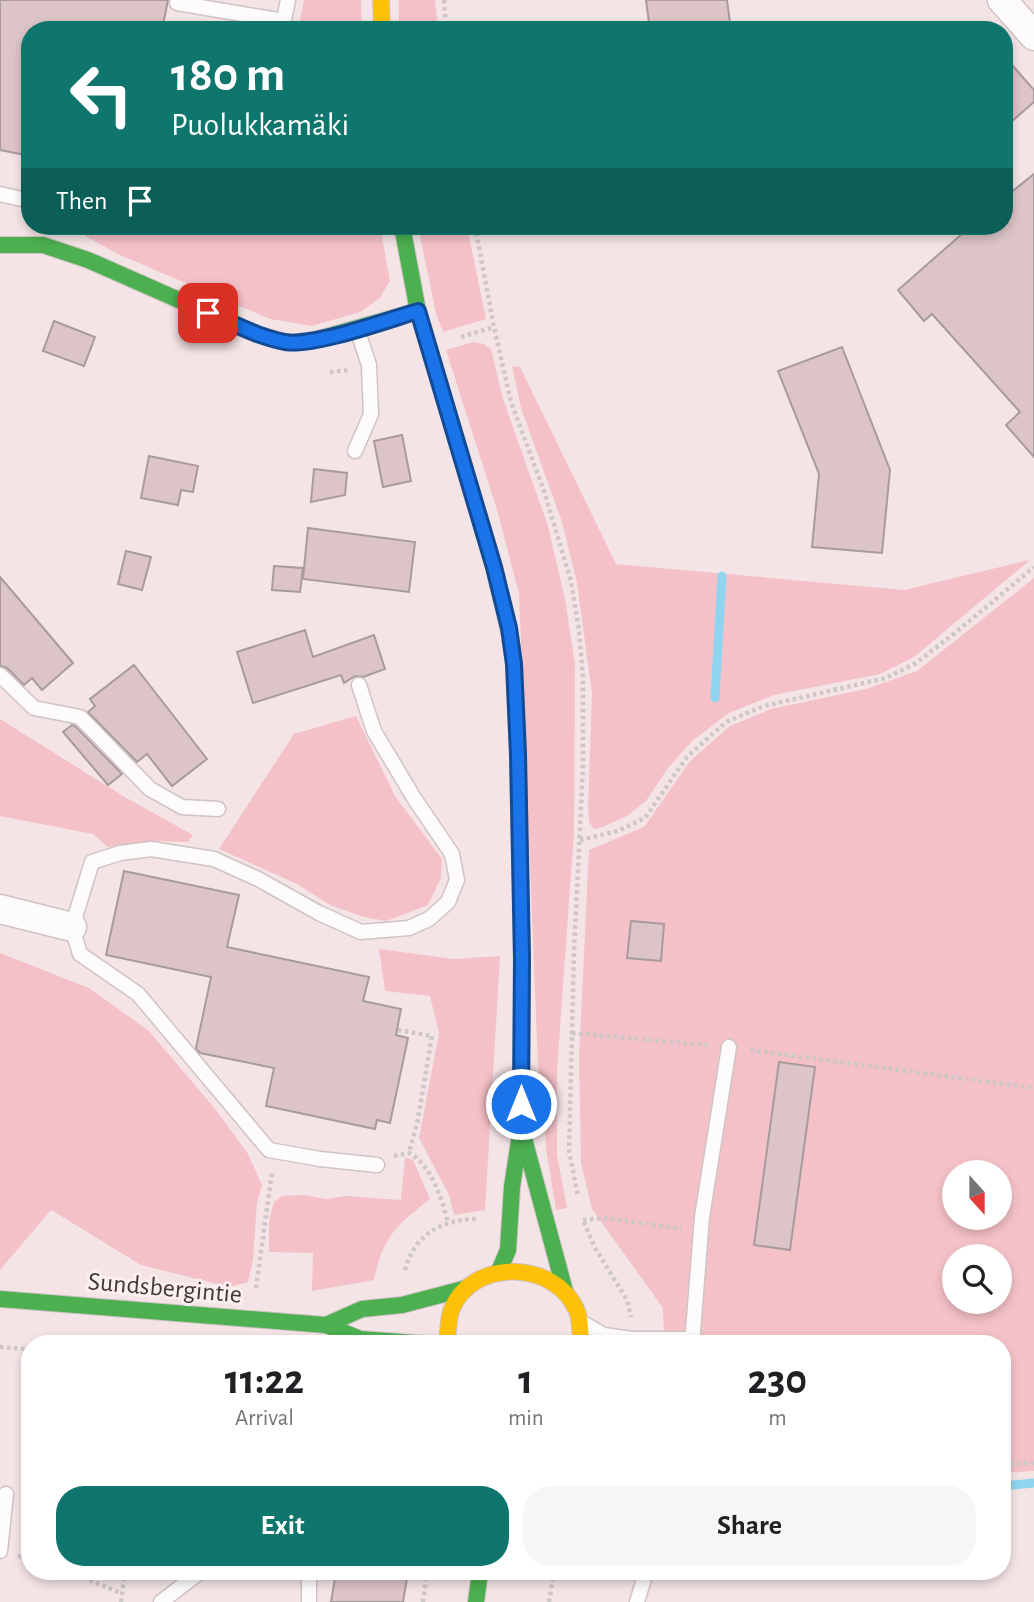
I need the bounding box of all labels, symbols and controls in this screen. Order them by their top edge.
icon: left [56,49,147,140]
text: 180 m [171,51,285,100]
text: Puolukkamäki [171,109,349,141]
icon: arrive [121,182,159,220]
text: Then [56,188,107,214]
pin [178,283,238,343]
icon: arrive [189,294,227,332]
position arrow [484,1067,558,1141]
north arrow [942,1160,1012,1230]
map controls [942,1160,1012,1314]
button: search [942,1244,1012,1314]
street label: Sundsbergintie [87,1268,243,1308]
text: 11:22 [225,1359,304,1401]
text: 1 [518,1359,533,1401]
text: 230 [747,1359,807,1401]
text: Arrival [235,1407,294,1430]
text: min [508,1407,544,1430]
text: m [768,1407,787,1430]
button: Exit [56,1486,509,1566]
button: Share [523,1486,976,1566]

